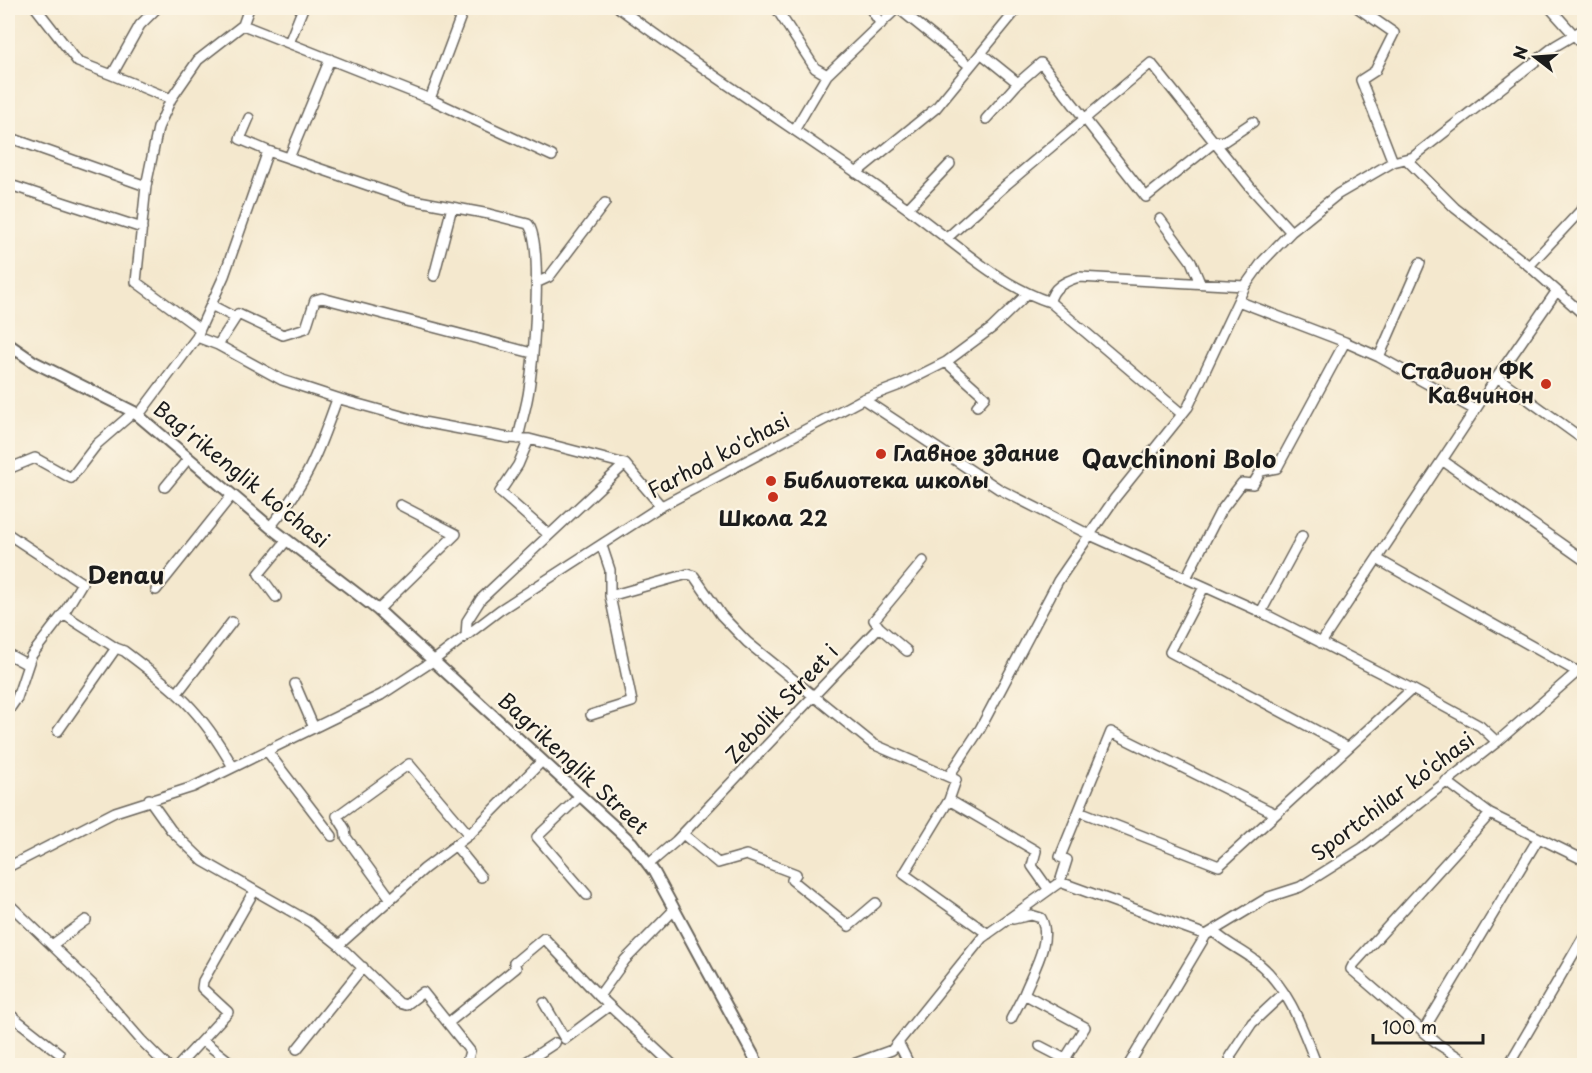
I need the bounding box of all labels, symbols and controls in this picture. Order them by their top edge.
north arrow [1505,27,1565,87]
text: N [1506,43,1533,62]
place label: Стадион ФК Кавчинон [1401,354,1534,410]
marker: Стадион ФК Кавчинон [1539,377,1553,391]
street label: Bag'rikenglik ko'chasi [147,392,337,555]
street label: Farhod ko'chasi [641,403,795,505]
place label: Главное здание [893,436,1059,468]
district label: Qavchinoni Bolo [1082,440,1276,476]
marker: Главное здание [874,447,888,461]
place label: Библиотека школы [783,463,989,495]
marker: Библиотека школы [764,474,778,488]
marker: Школа 22 [766,490,780,504]
place label: Школа 22 [718,501,828,533]
district label: Denau [88,556,164,592]
street label: Zebolik Street i [717,636,844,770]
street label: Bagrikenglik Street [492,684,657,841]
street label: Sportchilar ko‘chasi [1303,723,1481,868]
scale bar [1373,1007,1482,1045]
text: 100 m [1382,1013,1437,1040]

